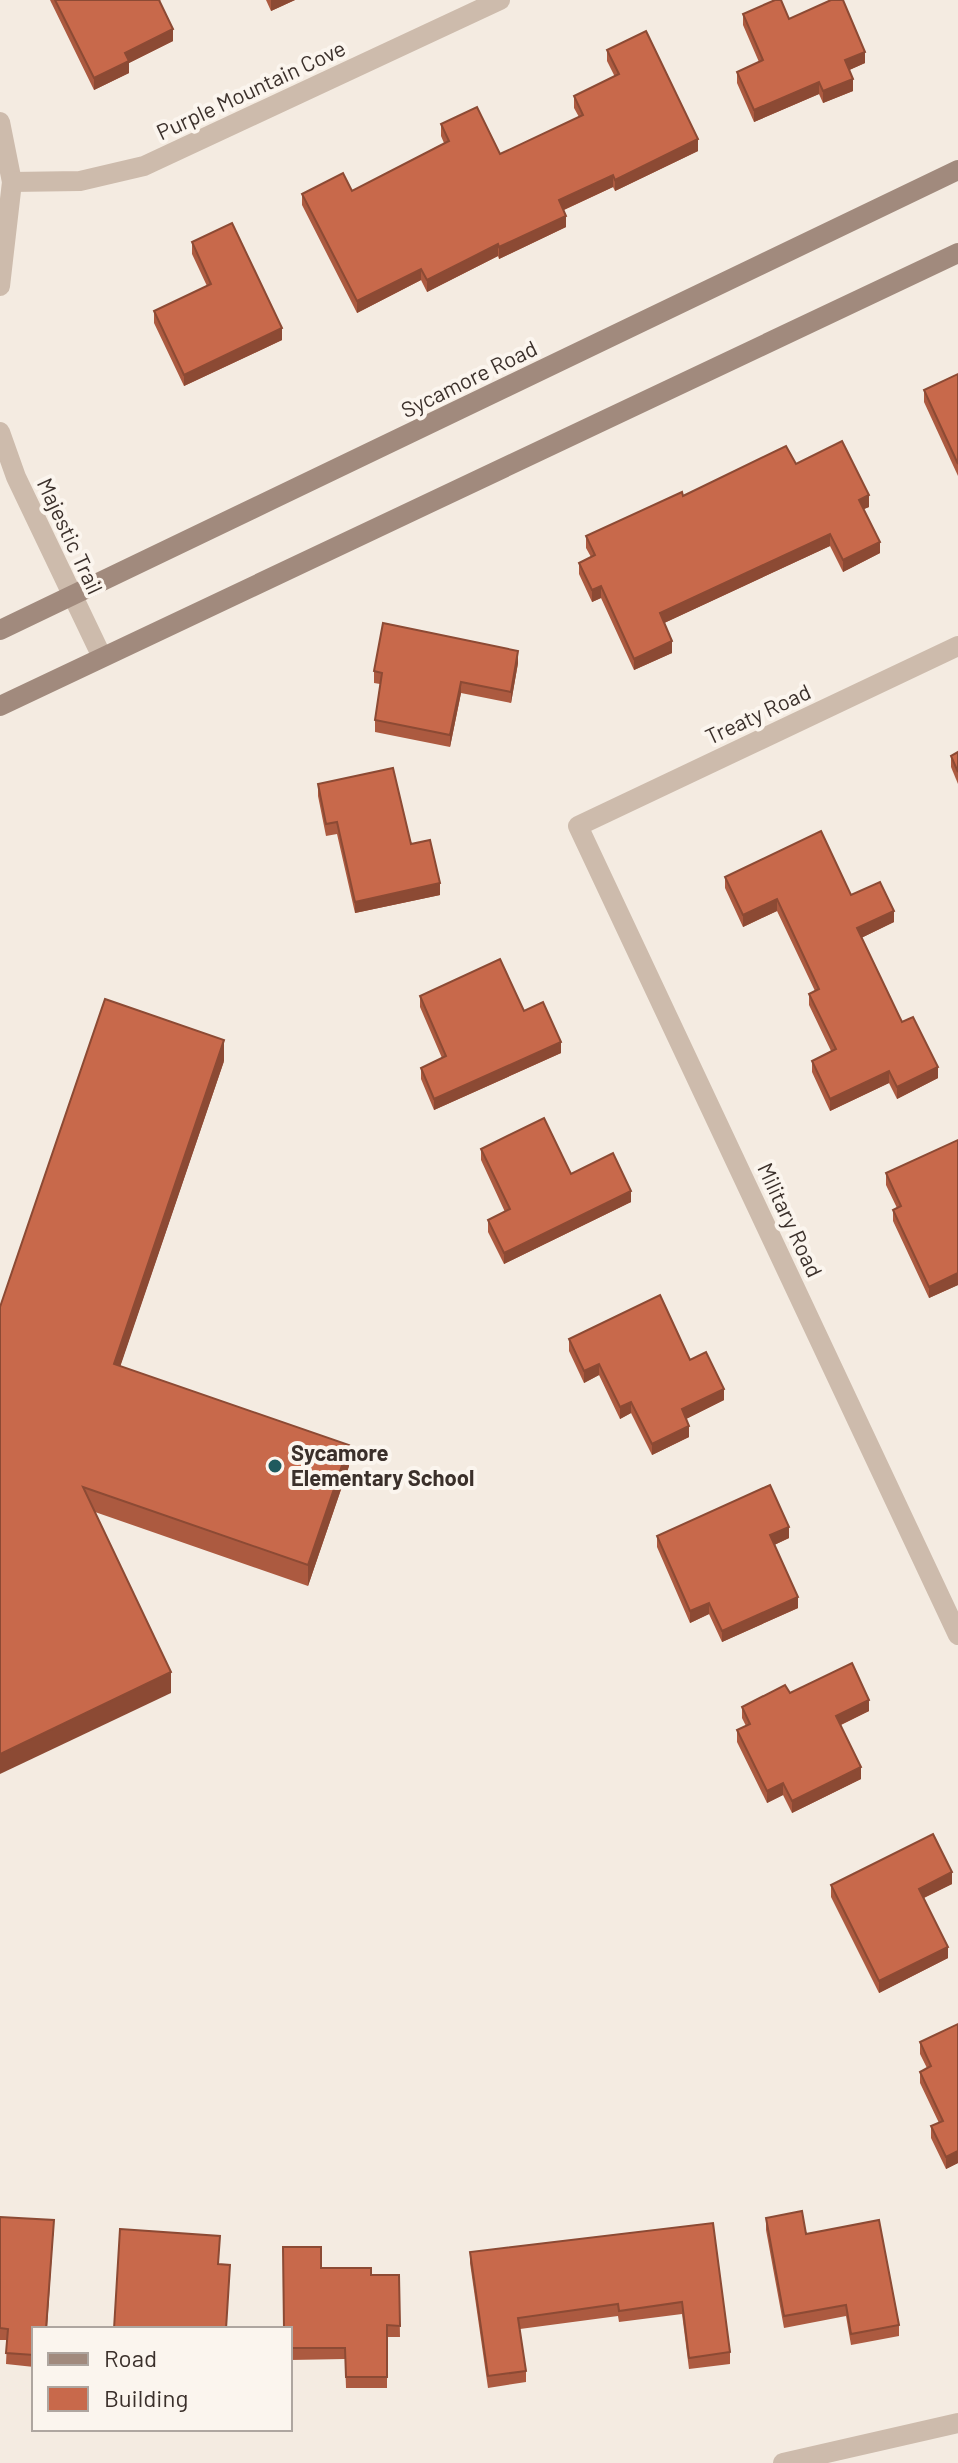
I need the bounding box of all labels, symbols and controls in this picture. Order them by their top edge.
street label: Purple Mountain Cove [152,34,349,144]
street label: Sycamore Road [396,334,541,422]
street label: Majestic Trail [33,473,109,598]
street label: Treaty Road [701,677,814,749]
street label: Military Road [753,1158,829,1281]
place label: Sycamore Elementary School [291,1439,474,1490]
marker: Sycamore Elementary School [266,1457,284,1475]
legend [32,2327,292,2431]
text: Road [104,2343,157,2372]
text: Building [104,2383,188,2412]

